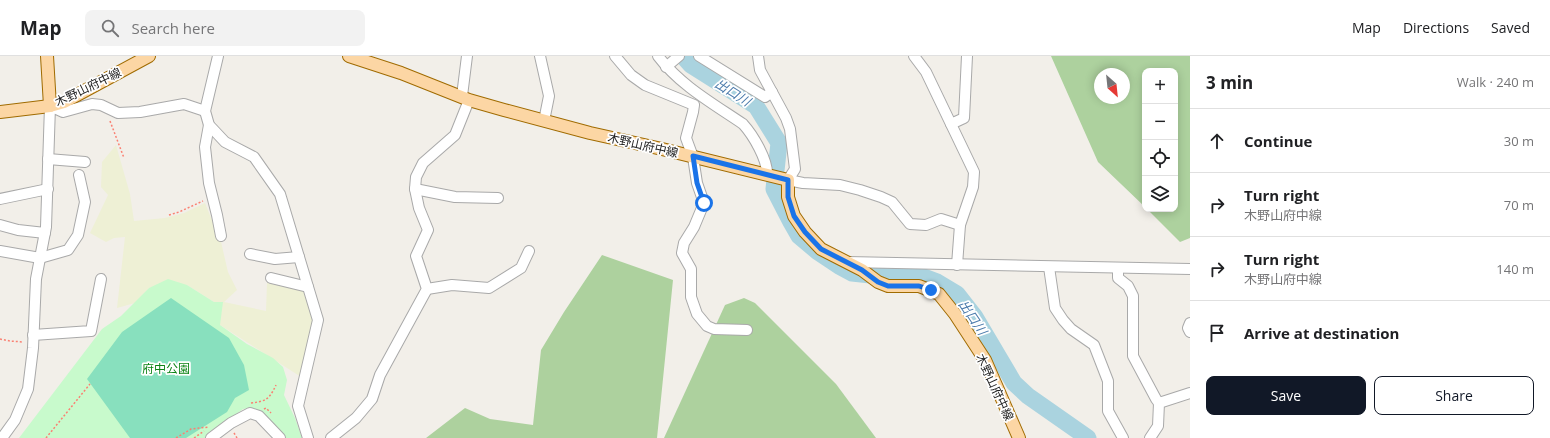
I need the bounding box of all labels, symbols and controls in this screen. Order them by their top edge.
search box [85,10,365,46]
text: Map [20,15,61,41]
icon: search [99,17,121,39]
text: Search here [131,18,215,38]
text: Map [1352,18,1381,37]
text: Directions [1403,18,1469,37]
text: Saved [1491,18,1530,37]
street label: 木野山府中線 [52,64,124,110]
north arrow [1094,68,1130,104]
map controls [1142,68,1178,212]
button: + [1142,68,1178,104]
text: 3 min [1206,71,1253,94]
text: Walk · 240 m [1457,73,1534,91]
water label: 出口川 [712,74,756,111]
button: − [1142,104,1178,140]
street label: 木野山府中線 [606,129,680,161]
icon: ahead [1206,130,1228,152]
text: Continue [1244,131,1312,151]
text: 30 m [1504,132,1534,150]
button: locate [1142,140,1178,176]
button: layers [1142,176,1178,212]
text: Turn right [1244,185,1319,205]
route start [695,194,713,212]
icon: right [1206,194,1228,216]
text: 70 m [1504,196,1534,214]
text: 木野山府中線 [1244,206,1322,224]
text: Turn right [1244,249,1319,269]
icon: right [1206,258,1228,280]
text: 140 m [1496,260,1534,278]
text: 木野山府中線 [1244,270,1322,288]
route end [922,281,940,299]
water label: 出口川 [955,296,992,340]
icon: arrive [1206,322,1228,344]
text: Arrive at destination [1244,323,1399,343]
street label: 木野山府中線 [972,351,1018,423]
park label: 府中公園 [142,360,190,377]
button: Save [1206,376,1366,415]
button: Share [1374,376,1534,415]

